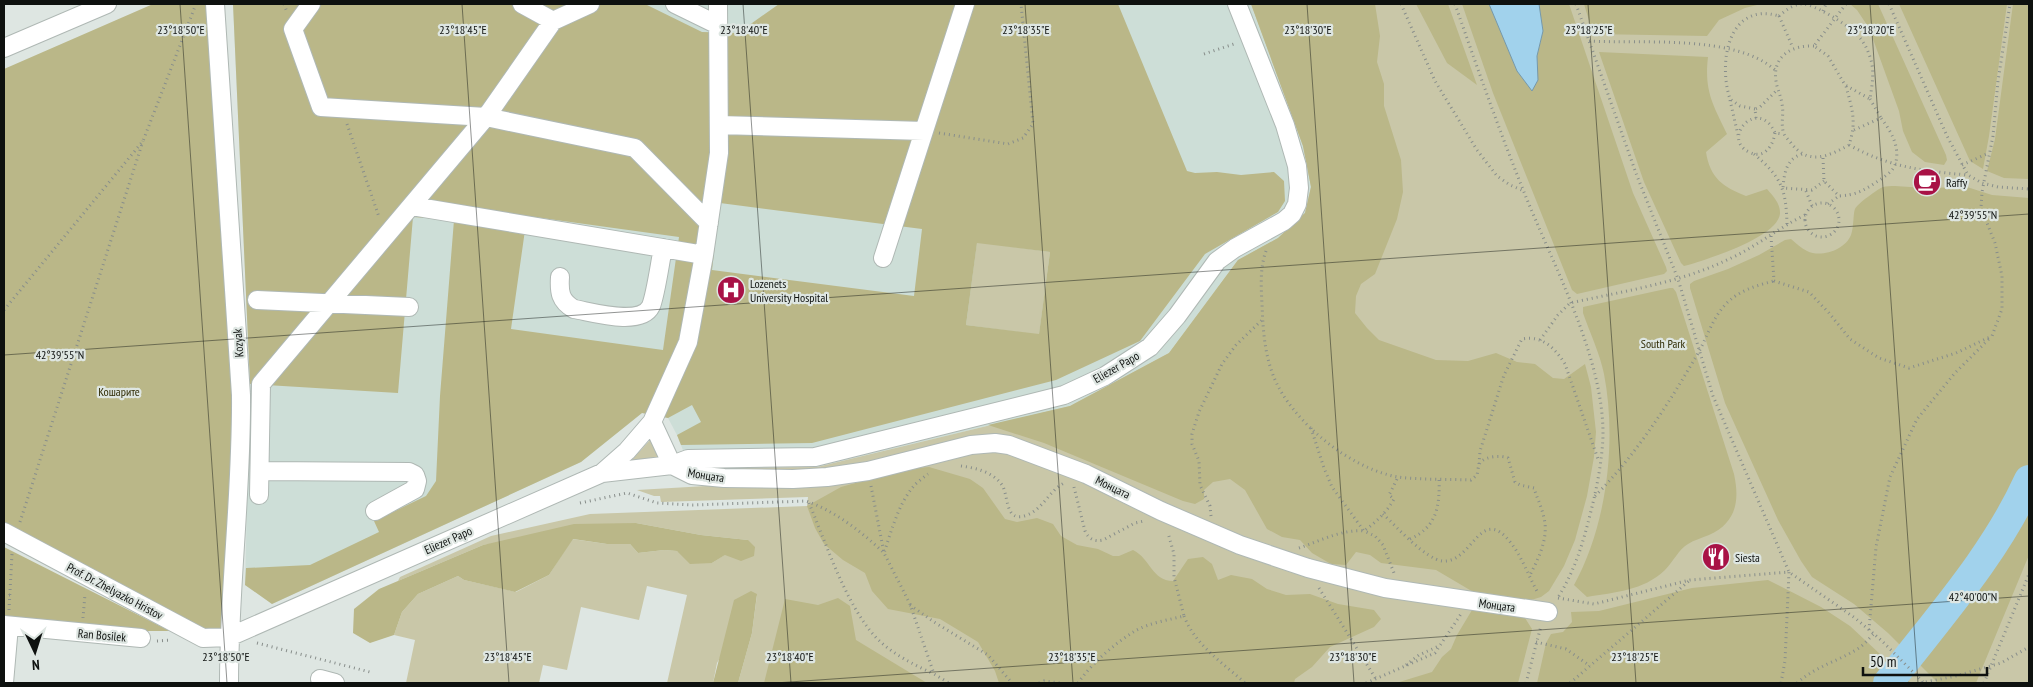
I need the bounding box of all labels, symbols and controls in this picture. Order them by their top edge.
text: 23°18'50"E [157,22,205,37]
text: 23°18'45"E [439,22,487,37]
text: 23°18'40"E [720,22,768,37]
text: 23°18'35"E [1002,22,1050,37]
text: 23°18'30"E [1284,22,1332,37]
text: 23°18'25"E [1565,22,1613,37]
text: 23°18'20"E [1847,22,1895,37]
cafe icon: Raffy [1912,167,1942,197]
place label: Raffy [1946,175,1968,190]
text: 42°39'55"N [1949,207,1997,222]
hospital icon: Lozenets University Hospital [716,275,746,305]
place label: Lozenets University Hospital [750,276,828,305]
street label: Kozyak [229,328,246,358]
park label: South Park [1641,336,1686,351]
text: 42°39'55"N [36,347,84,362]
street label: Eliezer Papo [1090,348,1142,386]
park label: Кошарите [98,384,140,399]
street label: Монцата [687,465,726,485]
street label: Монцата [1093,472,1133,502]
street label: Eliezer Papo [422,523,474,557]
restaurant icon: Siesta [1701,542,1731,572]
place label: Siesta [1735,550,1760,565]
street label: Prof. Dr. Zhelyazko Hristov [64,559,166,623]
text: 42°40'00"N [1949,589,1997,604]
street label: Монцата [1478,595,1516,615]
street label: Ran Bosilek [77,625,127,645]
north arrow [10,627,60,677]
scale bar [1863,644,1987,676]
text: 23°18'50"E [202,649,250,664]
text: 23°18'45"E [484,649,532,664]
text: 23°18'40"E [766,649,814,664]
text: 23°18'35"E [1048,649,1096,664]
text: 23°18'30"E [1329,649,1377,664]
text: 23°18'25"E [1611,649,1659,664]
text: 50 m [1870,652,1896,671]
text: N [32,656,40,674]

